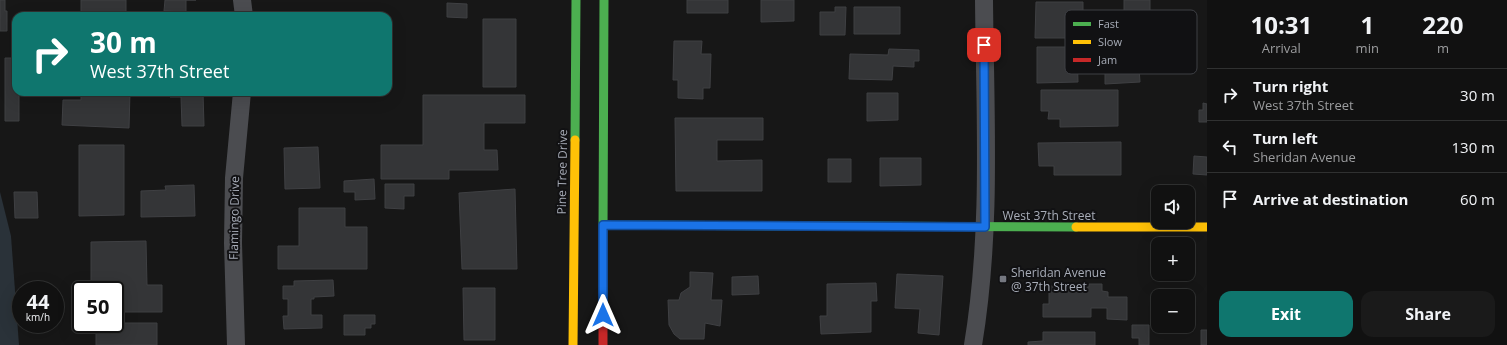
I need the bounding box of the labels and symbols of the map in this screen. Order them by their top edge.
legend [1065,10,1197,74]
text: Fast [1098,16,1119,31]
pin [967,28,1001,62]
text: Slow [1098,34,1122,49]
text: Jam [1097,52,1117,67]
street label: Pine Tree Drive [553,129,571,215]
street label: Flamingo Drive [225,176,243,260]
street label: West 37th Street [1003,207,1095,224]
place label: Sheridan Avenue @ 37th Street [1011,264,1106,295]
marker: Sheridan Avenue @ 37th Street [998,274,1008,284]
speed limit sign: 50 [72,281,124,333]
position arrow [582,294,624,336]

